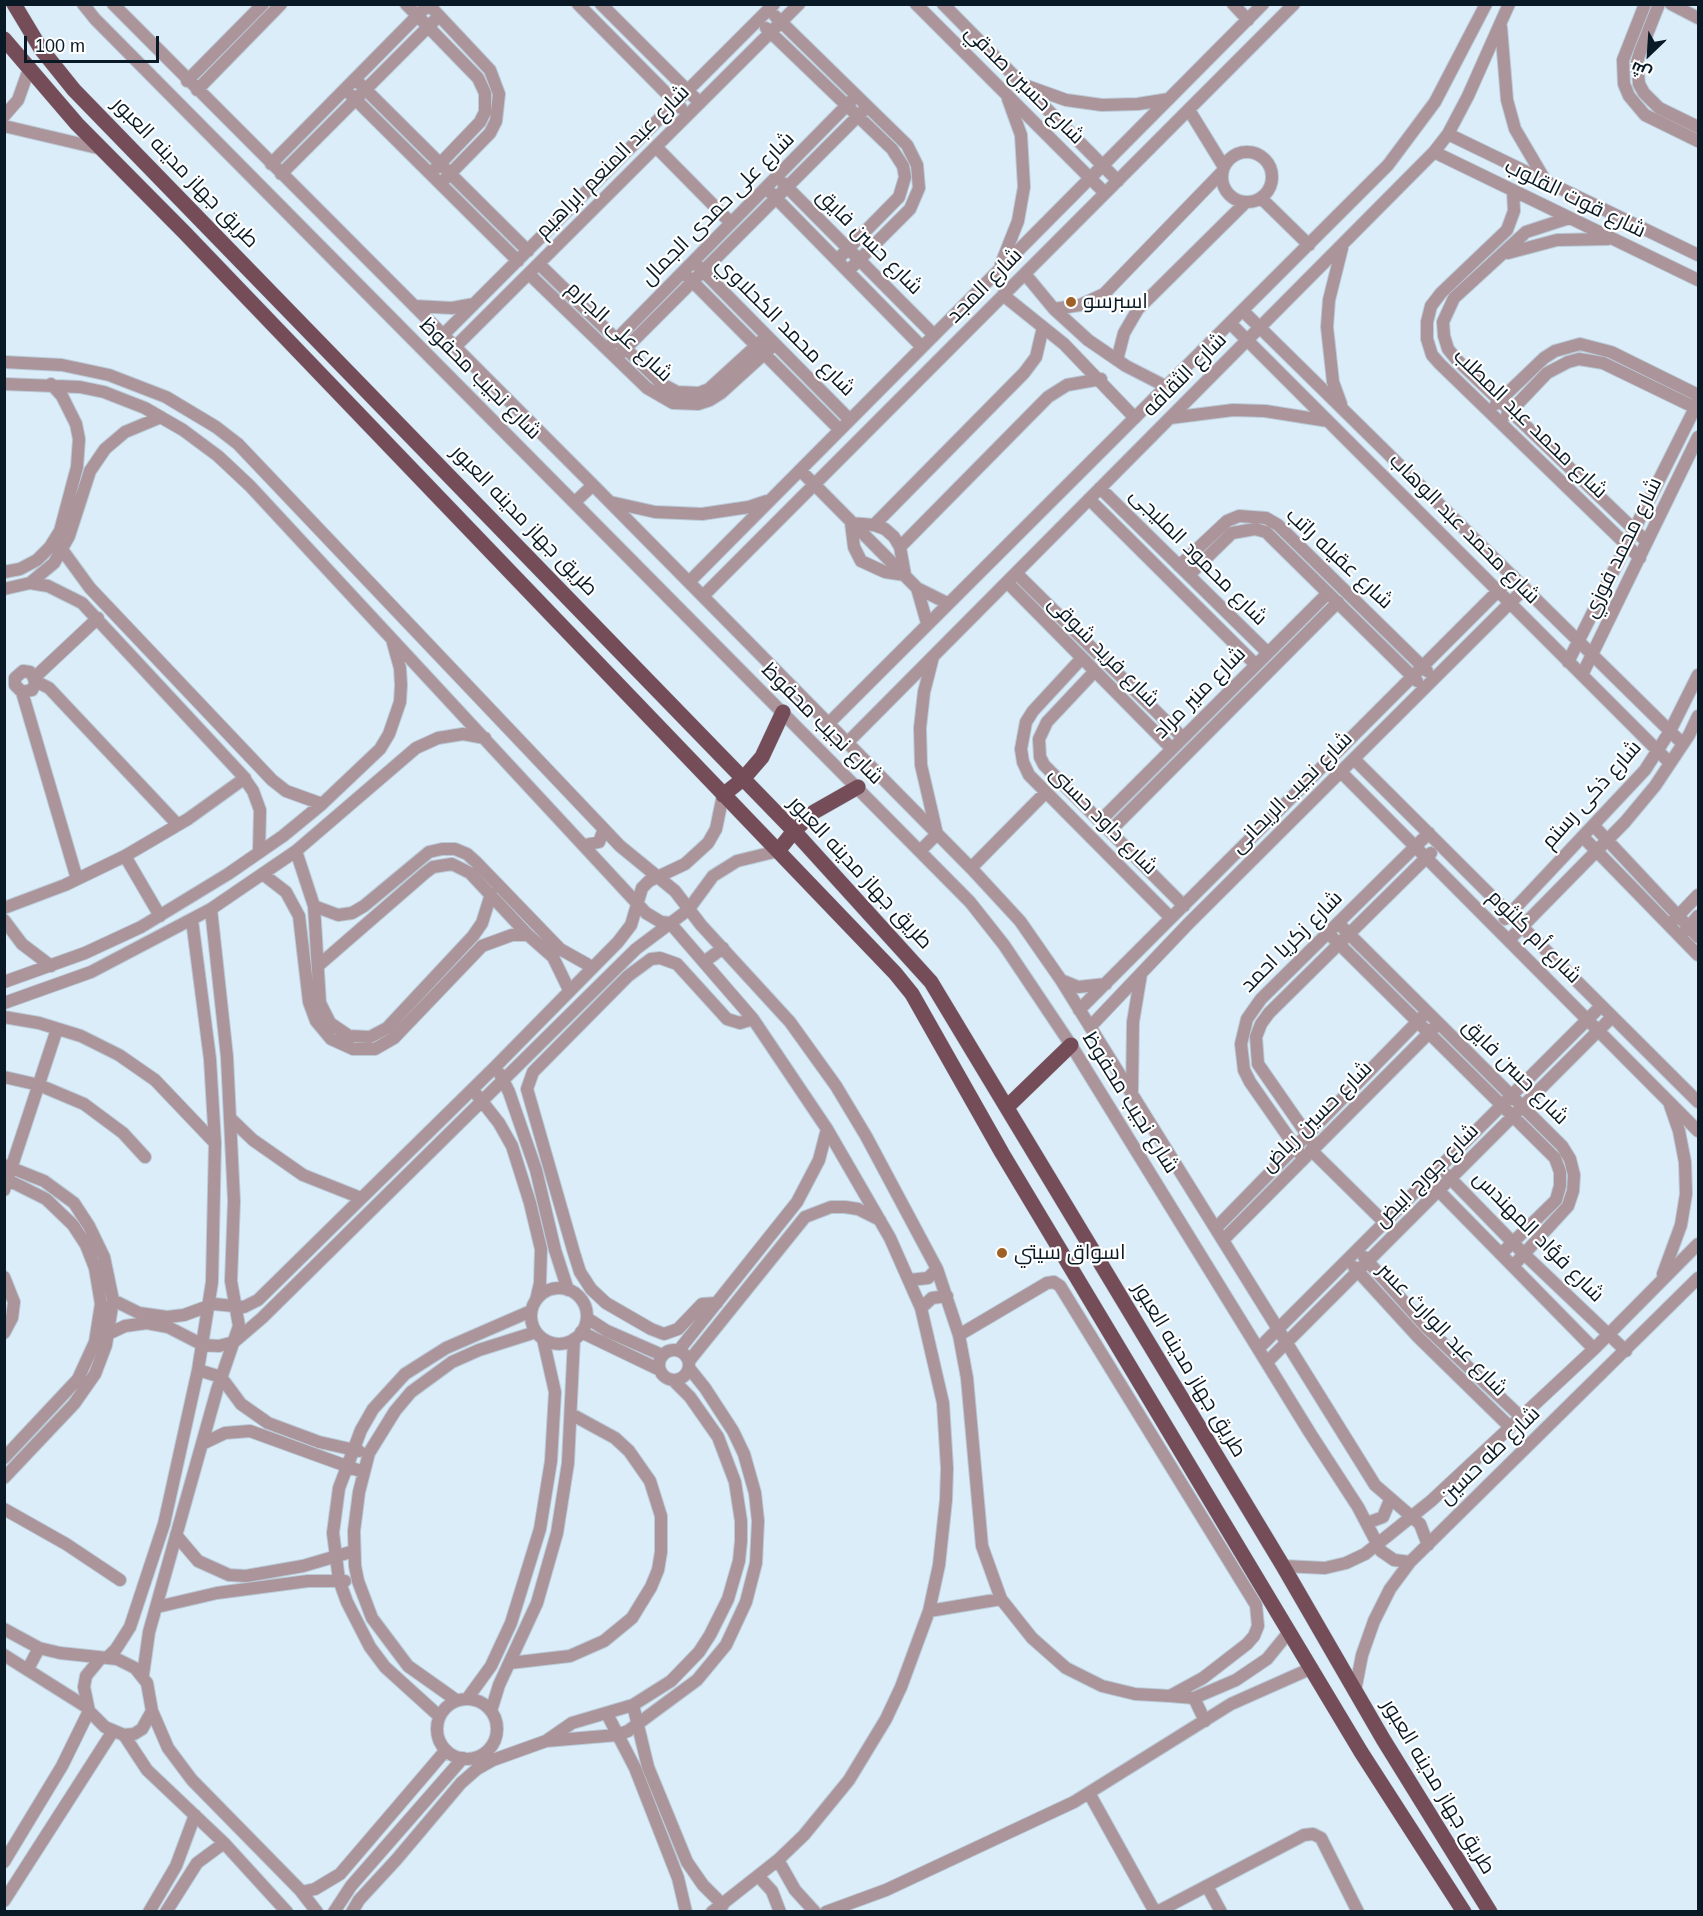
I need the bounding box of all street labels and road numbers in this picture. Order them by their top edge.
street label: شارع حسين صدقي [959,20,1089,150]
street label: شارع عبد المنعم ابراهيم [531,80,695,244]
street label: طريق جهاز مدينه العبور [106,92,264,254]
street label: شارع على حمدى الجمال [636,127,800,291]
street label: شارع قوت القلوب [1500,154,1650,244]
street label: شارع حسن فايق [811,184,927,300]
street label: شارع المجد [942,243,1028,329]
street label: شارع محمد الكحلاوي [710,252,860,402]
street label: شارع على الجارم [561,276,677,388]
street label: شارع نجيب محفوظ [414,313,546,445]
street label: شارع الثقافه [1138,328,1232,422]
street label: شارع محمد عبد المطلب [1448,344,1612,504]
street label: طريق جهاز مدينه العبور [445,440,603,602]
street label: شارع محمد عبد الوهاب [1383,448,1545,610]
street label: شارع محمد فوزي [1578,474,1668,622]
street label: شارع محمود المليجى [1124,483,1272,631]
street label: شارع عقيله راتب [1280,503,1398,615]
street label: شارع فريد شوقى [1042,591,1164,713]
street label: شارع منير مراد [1149,642,1251,744]
street label: شارع نجيب محفوظ [756,658,888,790]
street label: شارع نجيب الريحانى [1226,727,1358,859]
street label: شارع ذكى رستم [1537,736,1647,854]
street label: شارع داود حسنى [1044,762,1162,880]
street label: طريق جهاز مدينه العبور [783,791,937,955]
street label: شارع أم كلثوم [1482,885,1586,989]
street label: شارع زكريا احمد [1236,886,1348,998]
street label: شارع حسن فايق [1457,1014,1573,1130]
street label: شارع نجيب محفوظ [1076,1028,1184,1178]
street label: شارع حسين رياض [1256,1056,1378,1178]
street label: شارع جورج ابيض [1370,1119,1484,1233]
street label: شارع فؤاد المهندس [1467,1166,1609,1308]
street label: شارع عبد الوارث عسر [1372,1258,1512,1402]
street label: طريق جهاز مدينه العبور [1127,1278,1251,1462]
street label: شارع طه حسين [1434,1402,1546,1510]
street label: طريق جهاز مدينه العبور [1376,1695,1500,1879]

